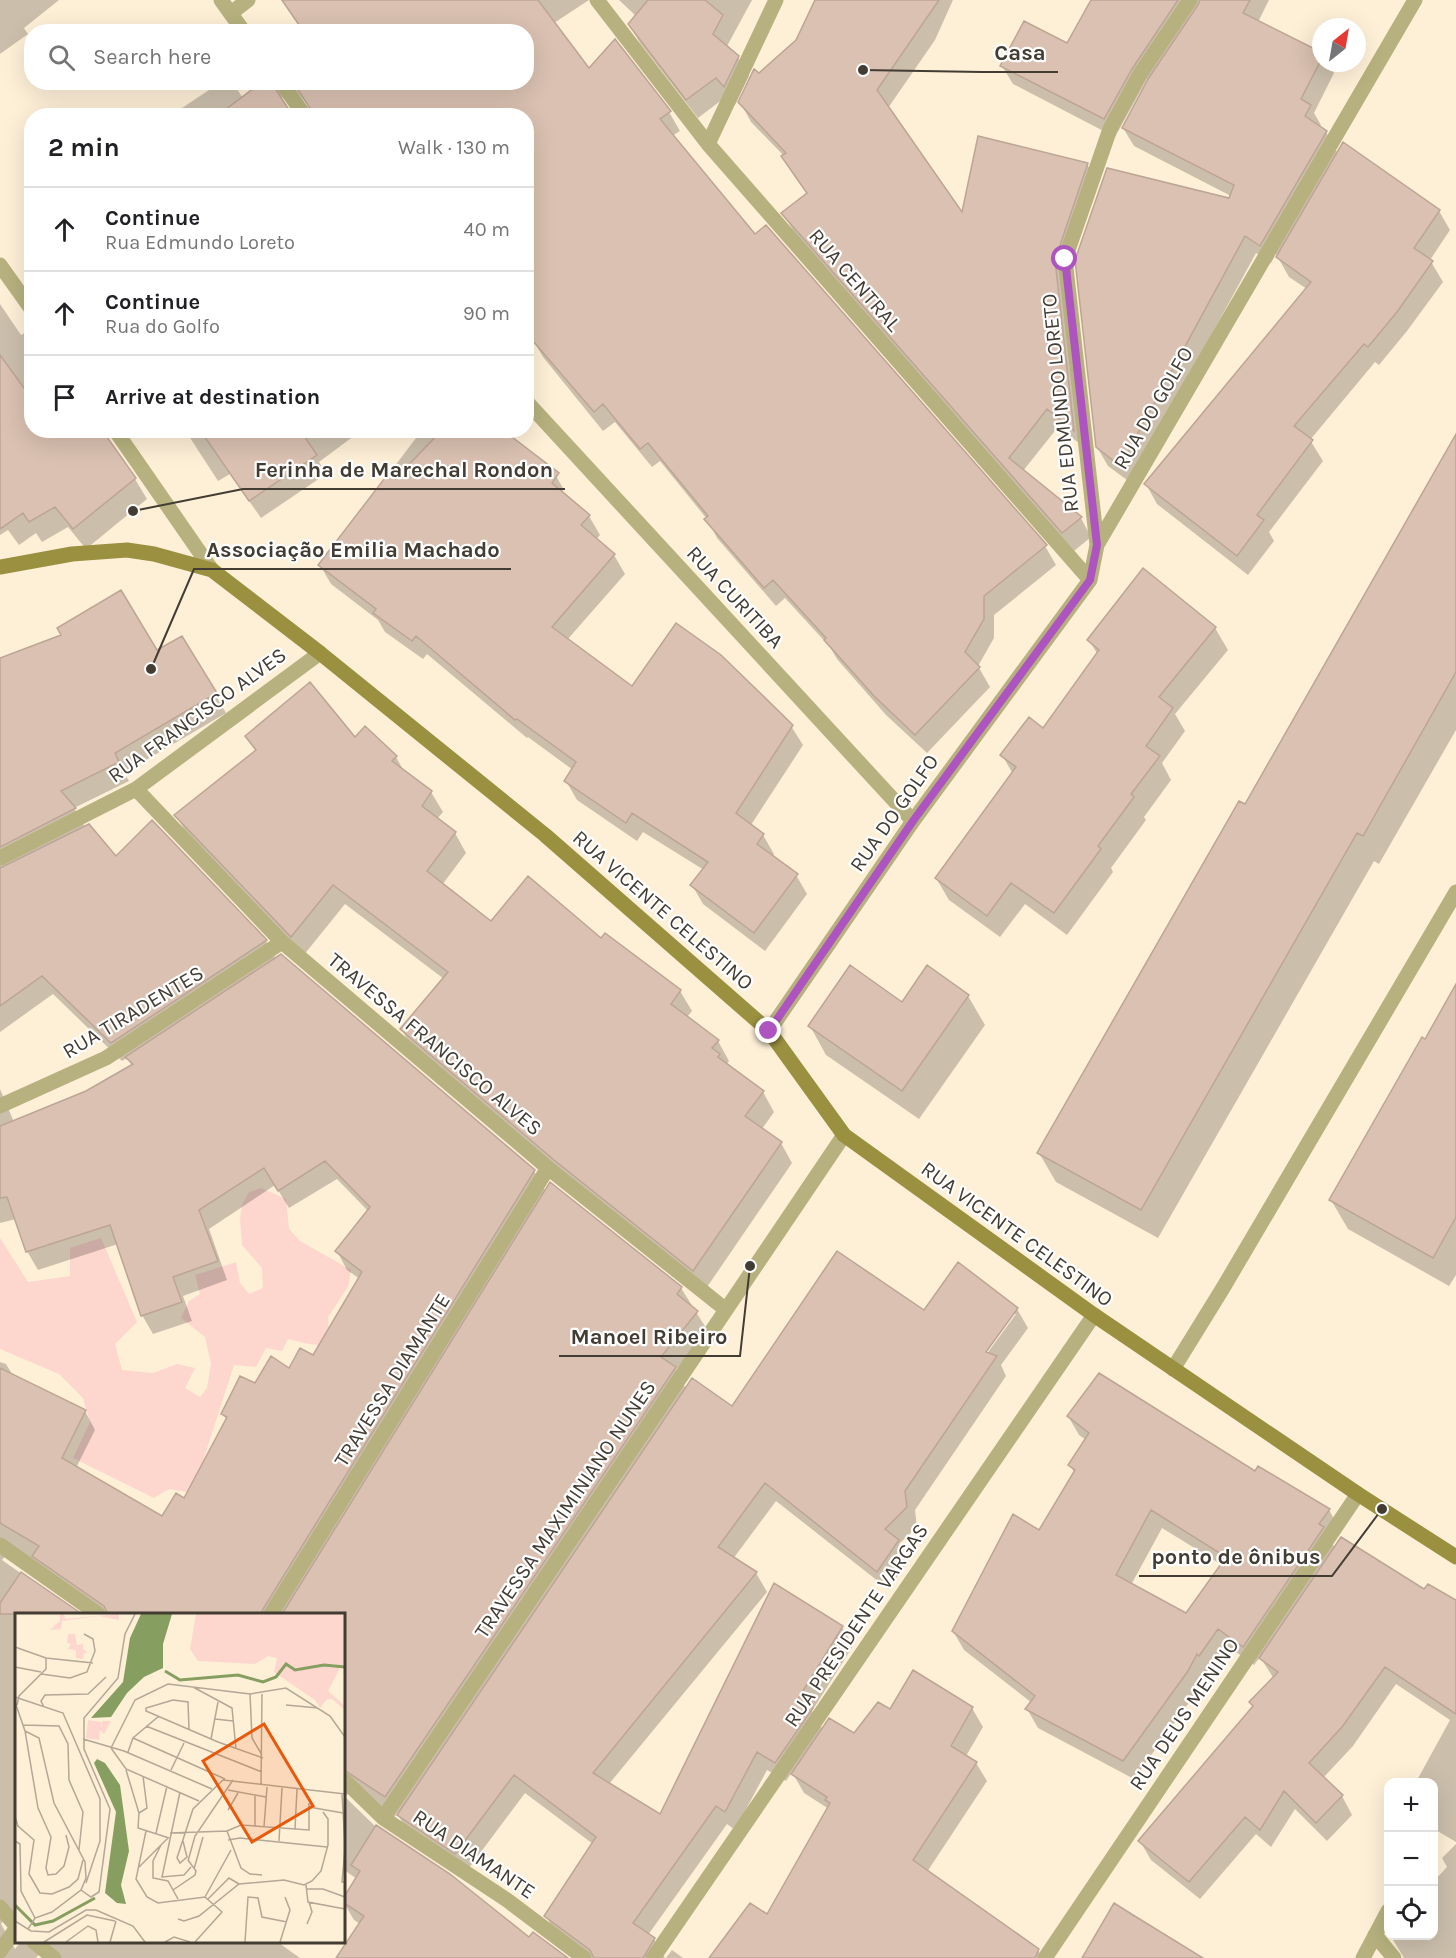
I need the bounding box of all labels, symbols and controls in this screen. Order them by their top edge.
north arrow [1312,18,1366,72]
search box [24,24,534,90]
callout: Casa [982,32,1058,72]
text: Casa [994,40,1046,66]
icon: search [45,41,78,74]
text: Search here [93,44,211,70]
text: 2 min [48,132,120,163]
text: Walk · 130 m [398,136,510,159]
text: Continue [105,205,200,231]
icon: ahead [48,213,81,246]
text: 40 m [464,218,510,241]
street label: RUA CENTRAL [804,224,906,336]
text: Rua Edmundo Loreto [105,231,295,254]
route start [1051,245,1077,271]
text: Continue [105,289,200,315]
street label: RUA EDMUNDO LORETO [1037,293,1083,513]
icon: ahead [48,297,81,330]
text: 90 m [463,302,510,325]
text: Rua do Golfo [105,315,220,338]
street label: RUA DO GOLFO [1108,342,1198,474]
icon: arrive [48,381,81,414]
text: Arrive at destination [105,384,320,410]
callout: Ferinha de Marechal Rondon [243,449,565,489]
text: Ferinha de Marechal Rondon [255,457,553,483]
callout: Associação Emilia Machado [194,529,511,569]
text: Associação Emilia Machado [206,537,500,563]
street label: RUA CURITIBA [682,541,788,653]
street label: RUA FRANCISCO ALVES [103,642,291,788]
street label: RUA DO GOLFO [845,750,943,876]
street label: RUA VICENTE CELESTINO [568,825,758,995]
street label: TRAVESSA FRANCISCO ALVES [323,948,547,1140]
street label: RUA TIRADENTES [58,961,208,1063]
route end [755,1017,781,1043]
street label: RUA VICENTE CELESTINO [917,1156,1117,1312]
street label: TRAVESSA DIAMANTE [329,1289,455,1471]
callout: Manoel Ribeiro [559,1316,740,1356]
text: Manoel Ribeiro [570,1324,728,1350]
street label: TRAVESSA MAXIMINIANO NUNES [470,1375,660,1643]
street label: RUA PRESIDENTE VARGAS [779,1519,933,1731]
callout: ponto de ônibus [1139,1536,1332,1576]
text: ponto de ônibus [1151,1544,1321,1570]
inset map [15,1613,345,1943]
street label: RUA DEUS MENINO [1124,1633,1244,1795]
map controls [1384,1778,1438,1940]
button: + [1384,1778,1438,1832]
street label: RUA DIAMANTE [408,1804,540,1904]
button: − [1384,1832,1438,1886]
button: locate [1384,1886,1438,1940]

